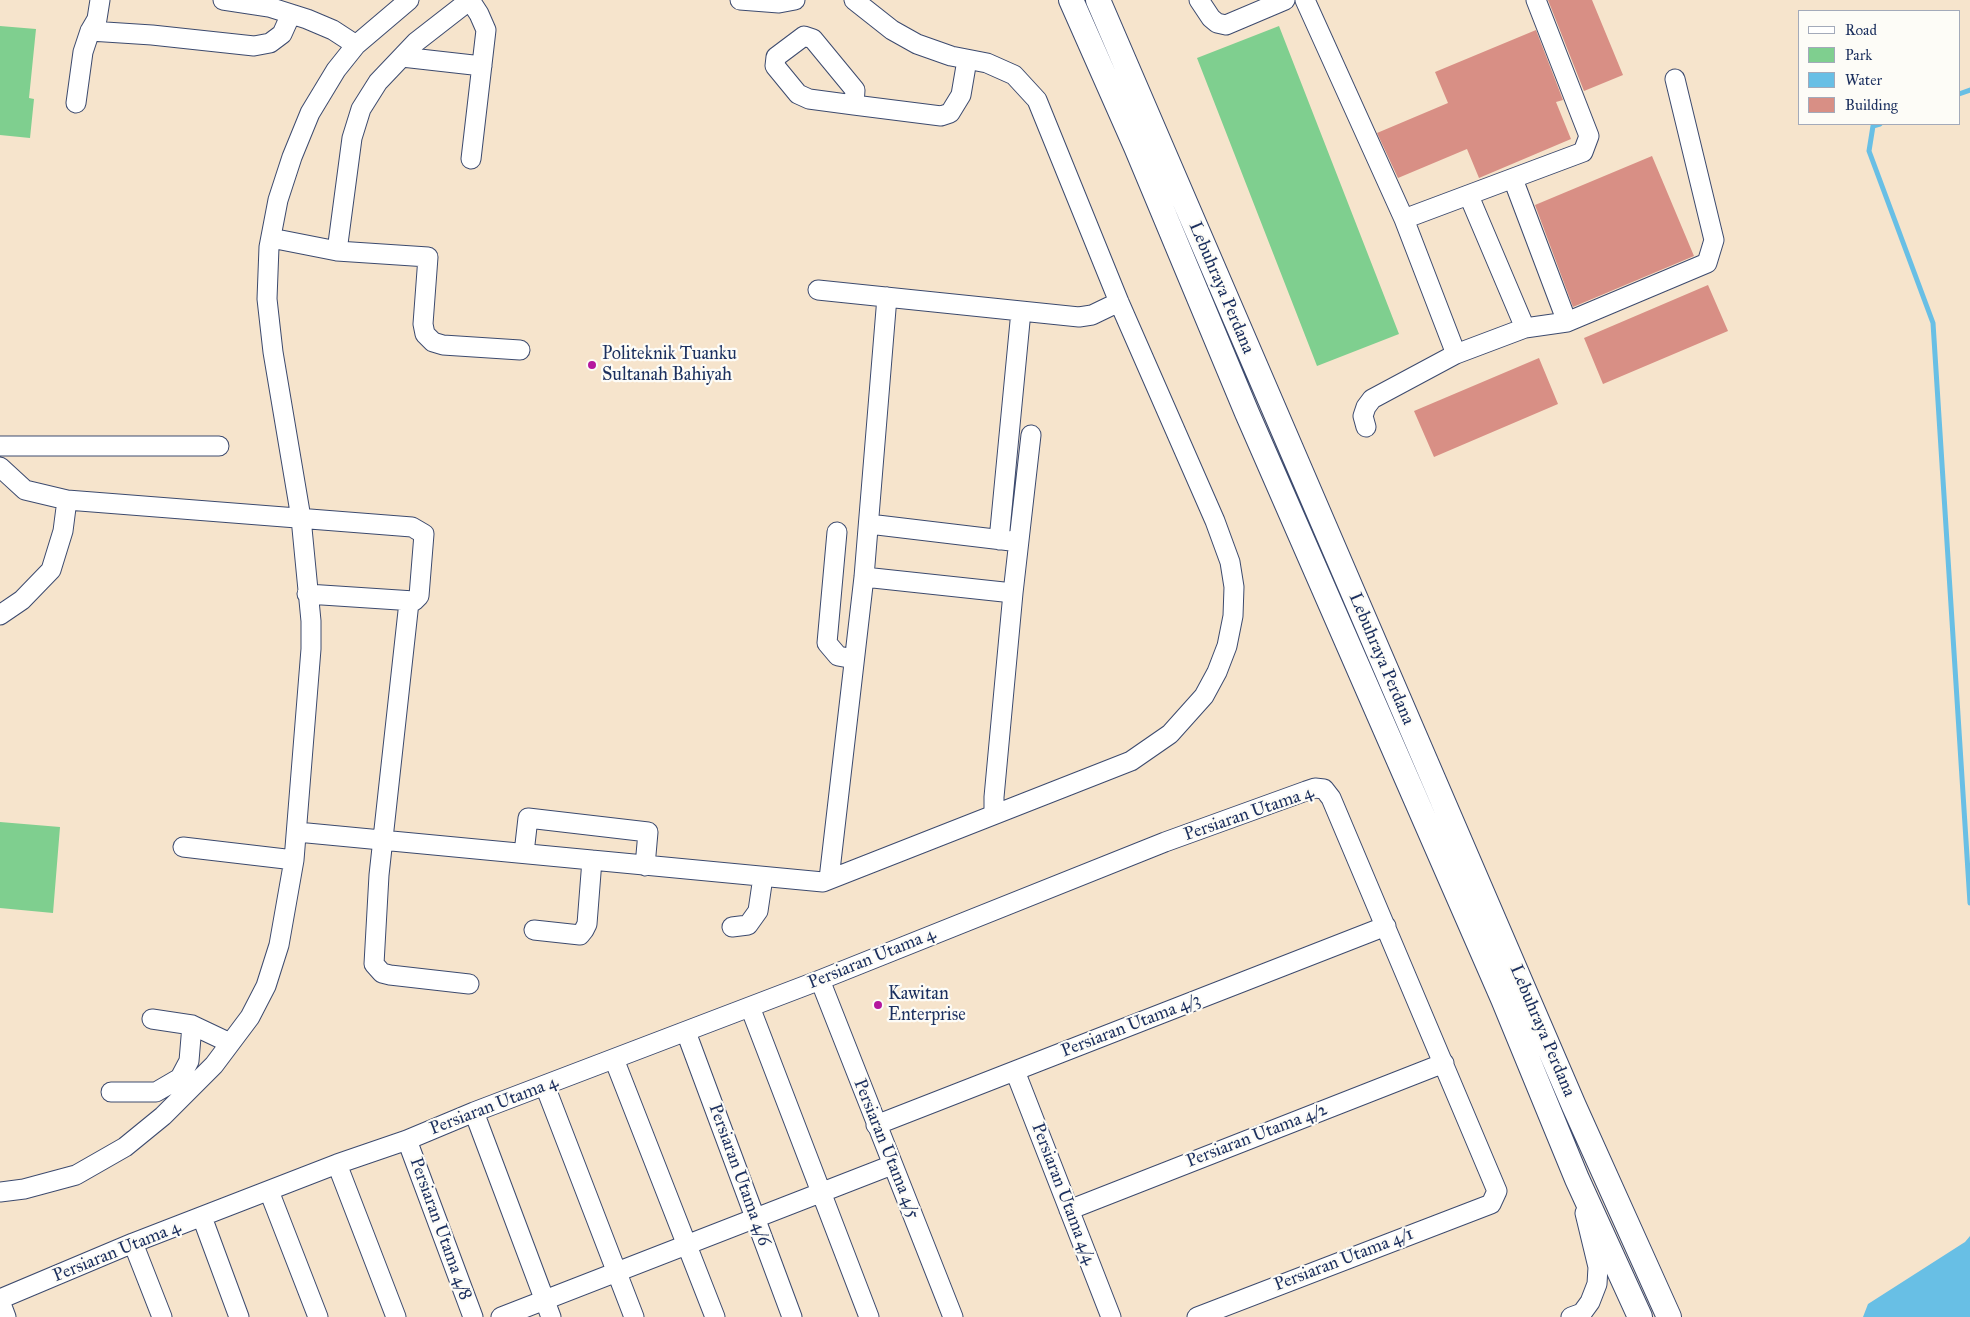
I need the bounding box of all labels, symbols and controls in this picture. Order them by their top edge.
legend [1798,10,1960,125]
text: Road [1845,21,1877,39]
text: Park [1845,46,1872,64]
text: Water [1845,71,1882,89]
text: Building [1845,96,1898,114]
street label: Lebuhraya Perdana [1184,219,1258,357]
place label: Politeknik Tuanku Sultanah Bahiyah [602,344,737,386]
marker: Politeknik Tuanku Sultanah Bahiyah [586,359,598,371]
street label: Lebuhraya Perdana [1344,590,1418,728]
street label: Persiaran Utama 4 [1181,782,1317,846]
street label: Persiaran Utama 4 [805,924,939,994]
street label: Lebuhraya Perdana [1505,962,1579,1100]
place label: Kawitan Enterprise [888,984,966,1026]
street label: Persiaran Utama 4/3 [1058,989,1204,1063]
marker: Kawitan Enterprise [872,999,884,1011]
street label: Persiaran Utama 4 [427,1072,561,1140]
street label: Persiaran Utama 4/5 [848,1076,924,1222]
street label: Persiaran Utama 4/2 [1183,1099,1331,1173]
street label: Persiaran Utama 4/6 [703,1101,775,1249]
street label: Persiaran Utama 4/4 [1026,1120,1100,1268]
street label: Persiaran Utama 4/8 [404,1155,476,1303]
street label: Persiaran Utama 4 [50,1217,184,1287]
street label: Persiaran Utama 4/1 [1271,1223,1417,1297]

